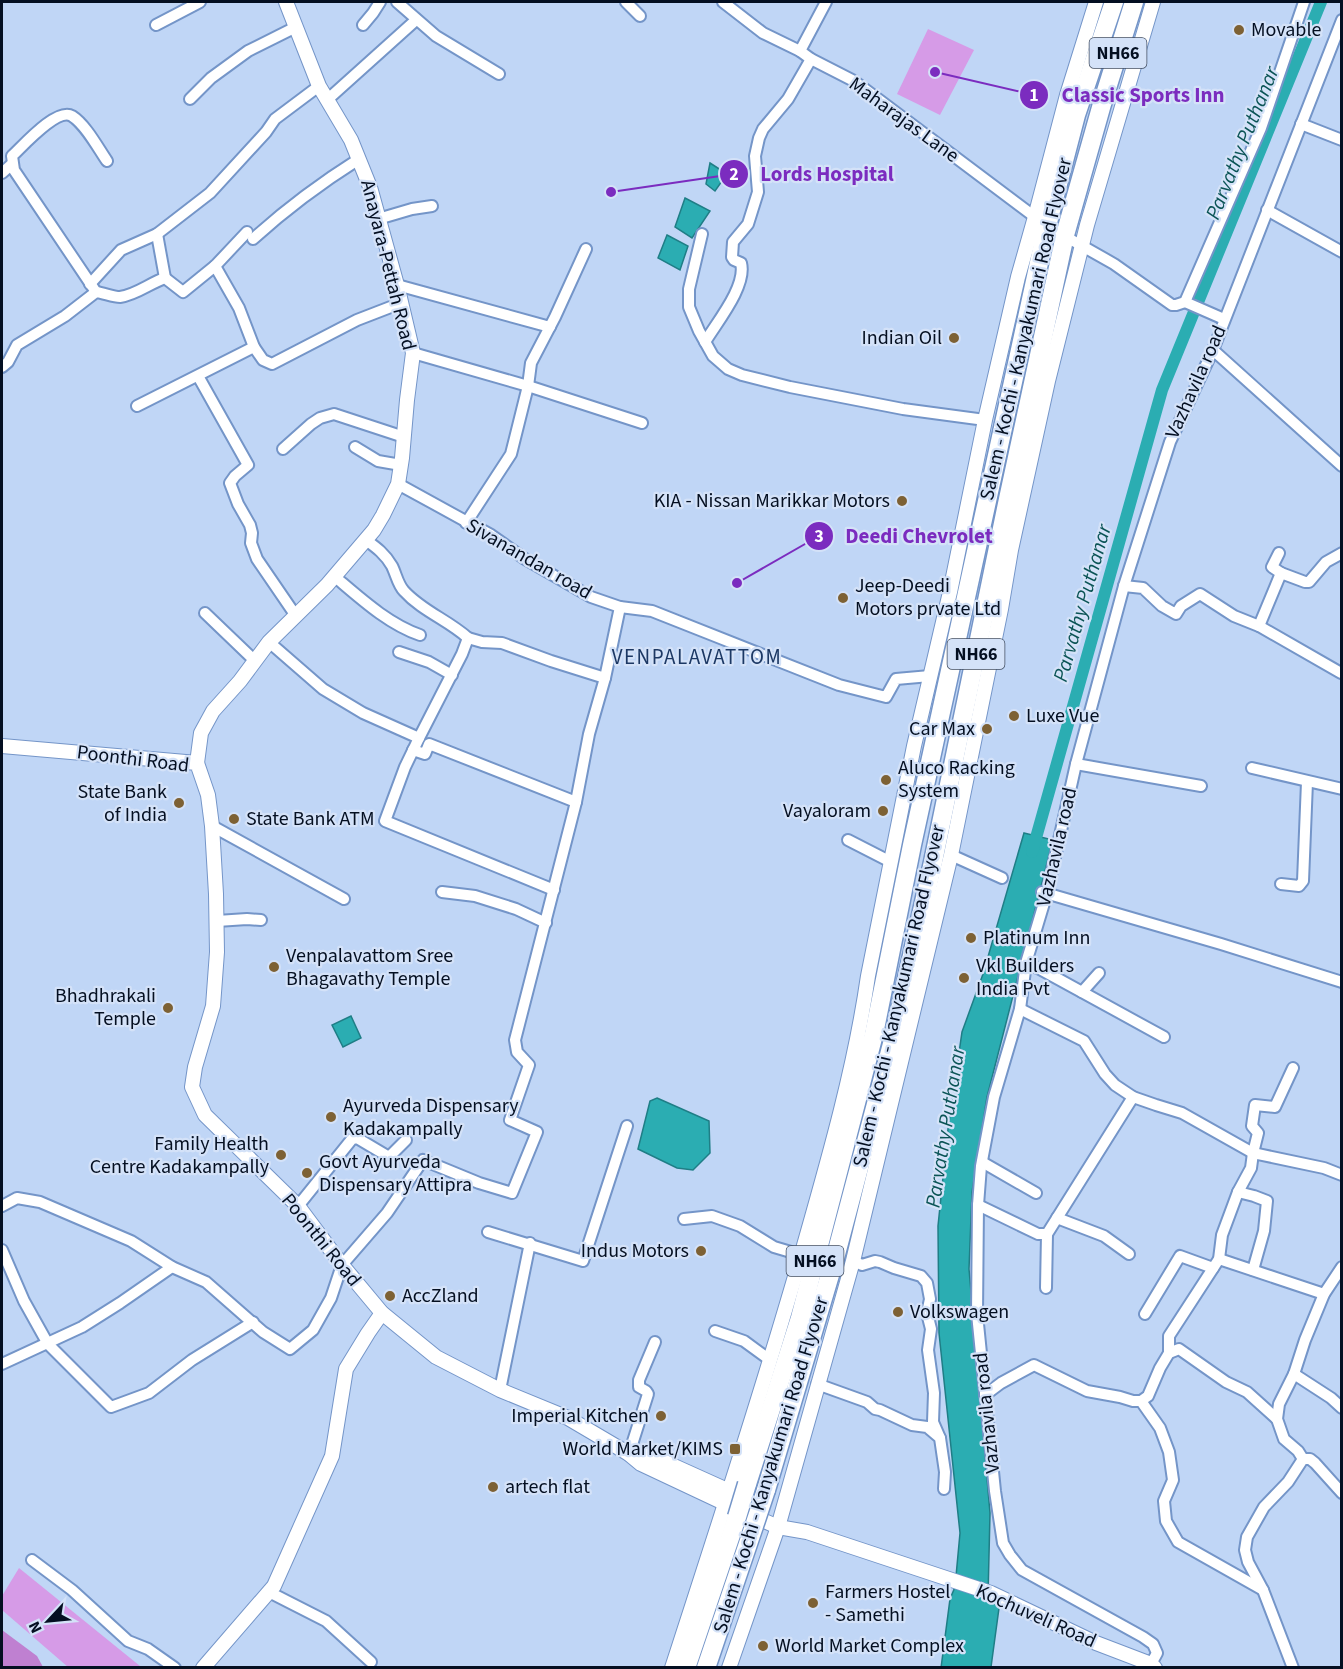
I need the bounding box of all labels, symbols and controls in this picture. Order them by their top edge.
place label: Movable [1251,16,1321,44]
marker: Movable [1232,23,1246,37]
road number: NH66 [1090,38,1146,68]
water label: Parvathy Puthanar [1198,61,1287,224]
street label: Maharajas Lane [843,70,965,170]
callout: Classic Sports Inn [1019,75,1236,114]
text: Classic Sports Inn [1061,80,1225,110]
text: 1 [1029,83,1039,108]
callout: Lords Hospital [719,155,906,194]
street label: Salem - Kochi - Kanyakumari Road Flyover [973,155,1079,503]
text: Lords Hospital [760,159,894,189]
text: 2 [729,162,739,187]
street label: Anayara-Pettah Road [353,177,423,353]
street label: Vazhavila road [1159,321,1233,443]
place label: Indian Oil [861,324,942,352]
marker: Indian Oil [947,331,961,345]
place label: KIA - Nissan Marikkar Motors [654,487,890,515]
marker: KIA - Nissan Marikkar Motors [895,494,909,508]
street label: Sivanandan road [461,512,597,606]
callout: Deedi Chevrolet [804,516,1005,555]
water label: Parvathy Puthanar [1045,520,1119,685]
text: Deedi Chevrolet [845,521,993,551]
text: 3 [814,524,824,549]
place label: Jeep-Deedi Motors prvate Ltd [855,572,1001,623]
marker: Jeep-Deedi Motors prvate Ltd [836,591,850,605]
road number: NH66 [948,639,1004,669]
district label: VENPALAVATTOM [612,642,782,672]
place label: Luxe Vue [1026,702,1099,730]
marker: Luxe Vue [1007,709,1021,723]
place label: Car Max [909,715,975,743]
marker: Car Max [980,722,994,736]
street label: Poonthi Road [75,738,191,780]
place label: Aluco Racking System [898,754,1015,805]
marker: Aluco Racking System [879,773,893,787]
place label: State Bank of India [78,778,167,829]
street label: Vazhavila road [1030,785,1084,909]
marker: State Bank of India [172,796,186,810]
place label: Vayaloram [783,797,871,825]
marker: Vayaloram [876,804,890,818]
place label: State Bank ATM [246,805,374,833]
marker: State Bank ATM [227,812,241,826]
street label: Salem - Kochi - Kanyakumari Road Flyover [846,822,952,1170]
place label: Platinum Inn [983,924,1090,952]
marker: Platinum Inn [964,931,978,945]
place label: Venpalavattom Sree Bhagavathy Temple [286,942,453,993]
place label: Vkl Builders India Pvt [976,952,1074,1003]
marker: Venpalavattom Sree Bhagavathy Temple [267,960,281,974]
marker: Vkl Builders India Pvt [957,971,971,985]
place label: Bhadhrakali Temple [55,982,156,1033]
marker: Bhadhrakali Temple [161,1001,175,1015]
water label: Parvathy Puthanar [917,1043,973,1210]
place label: Ayurveda Dispensary Kadakampally [343,1092,519,1143]
marker: Ayurveda Dispensary Kadakampally [324,1110,338,1124]
place label: Family Health Centre Kadakampally [90,1130,270,1181]
marker: Family Health Centre Kadakampally [274,1148,288,1162]
place label: Govt Ayurveda Dispensary Attipra [319,1148,472,1199]
marker: Govt Ayurveda Dispensary Attipra [300,1166,314,1180]
street label: Poonthi Road [275,1187,367,1293]
place label: Indus Motors [581,1237,689,1265]
marker: Indus Motors [694,1244,708,1258]
road number: NH66 [786,1246,844,1276]
place label: AccZland [402,1282,479,1310]
marker: AccZland [383,1289,397,1303]
street label: Salem - Kochi - Kanyakumari Road Flyover [706,1293,836,1637]
place label: Volkswagen [910,1298,1009,1326]
marker: Volkswagen [891,1305,905,1319]
street label: Vazhavila road [967,1351,1007,1475]
place label: Imperial Kitchen [511,1402,649,1430]
marker: Imperial Kitchen [654,1409,668,1423]
place label: World Market/KIMS [562,1435,723,1463]
marker: World Market/KIMS [728,1442,742,1456]
place label: artech flat [505,1473,590,1501]
marker: artech flat [486,1480,500,1494]
street label: Kochuveli Road [971,1577,1101,1655]
place label: Farmers Hostel - Samethi [825,1578,950,1629]
north arrow [18,1591,78,1651]
marker: Farmers Hostel - Samethi [806,1596,820,1610]
text: N [23,1618,48,1637]
place label: World Market Complex [775,1632,964,1660]
marker: World Market Complex [756,1639,770,1653]

